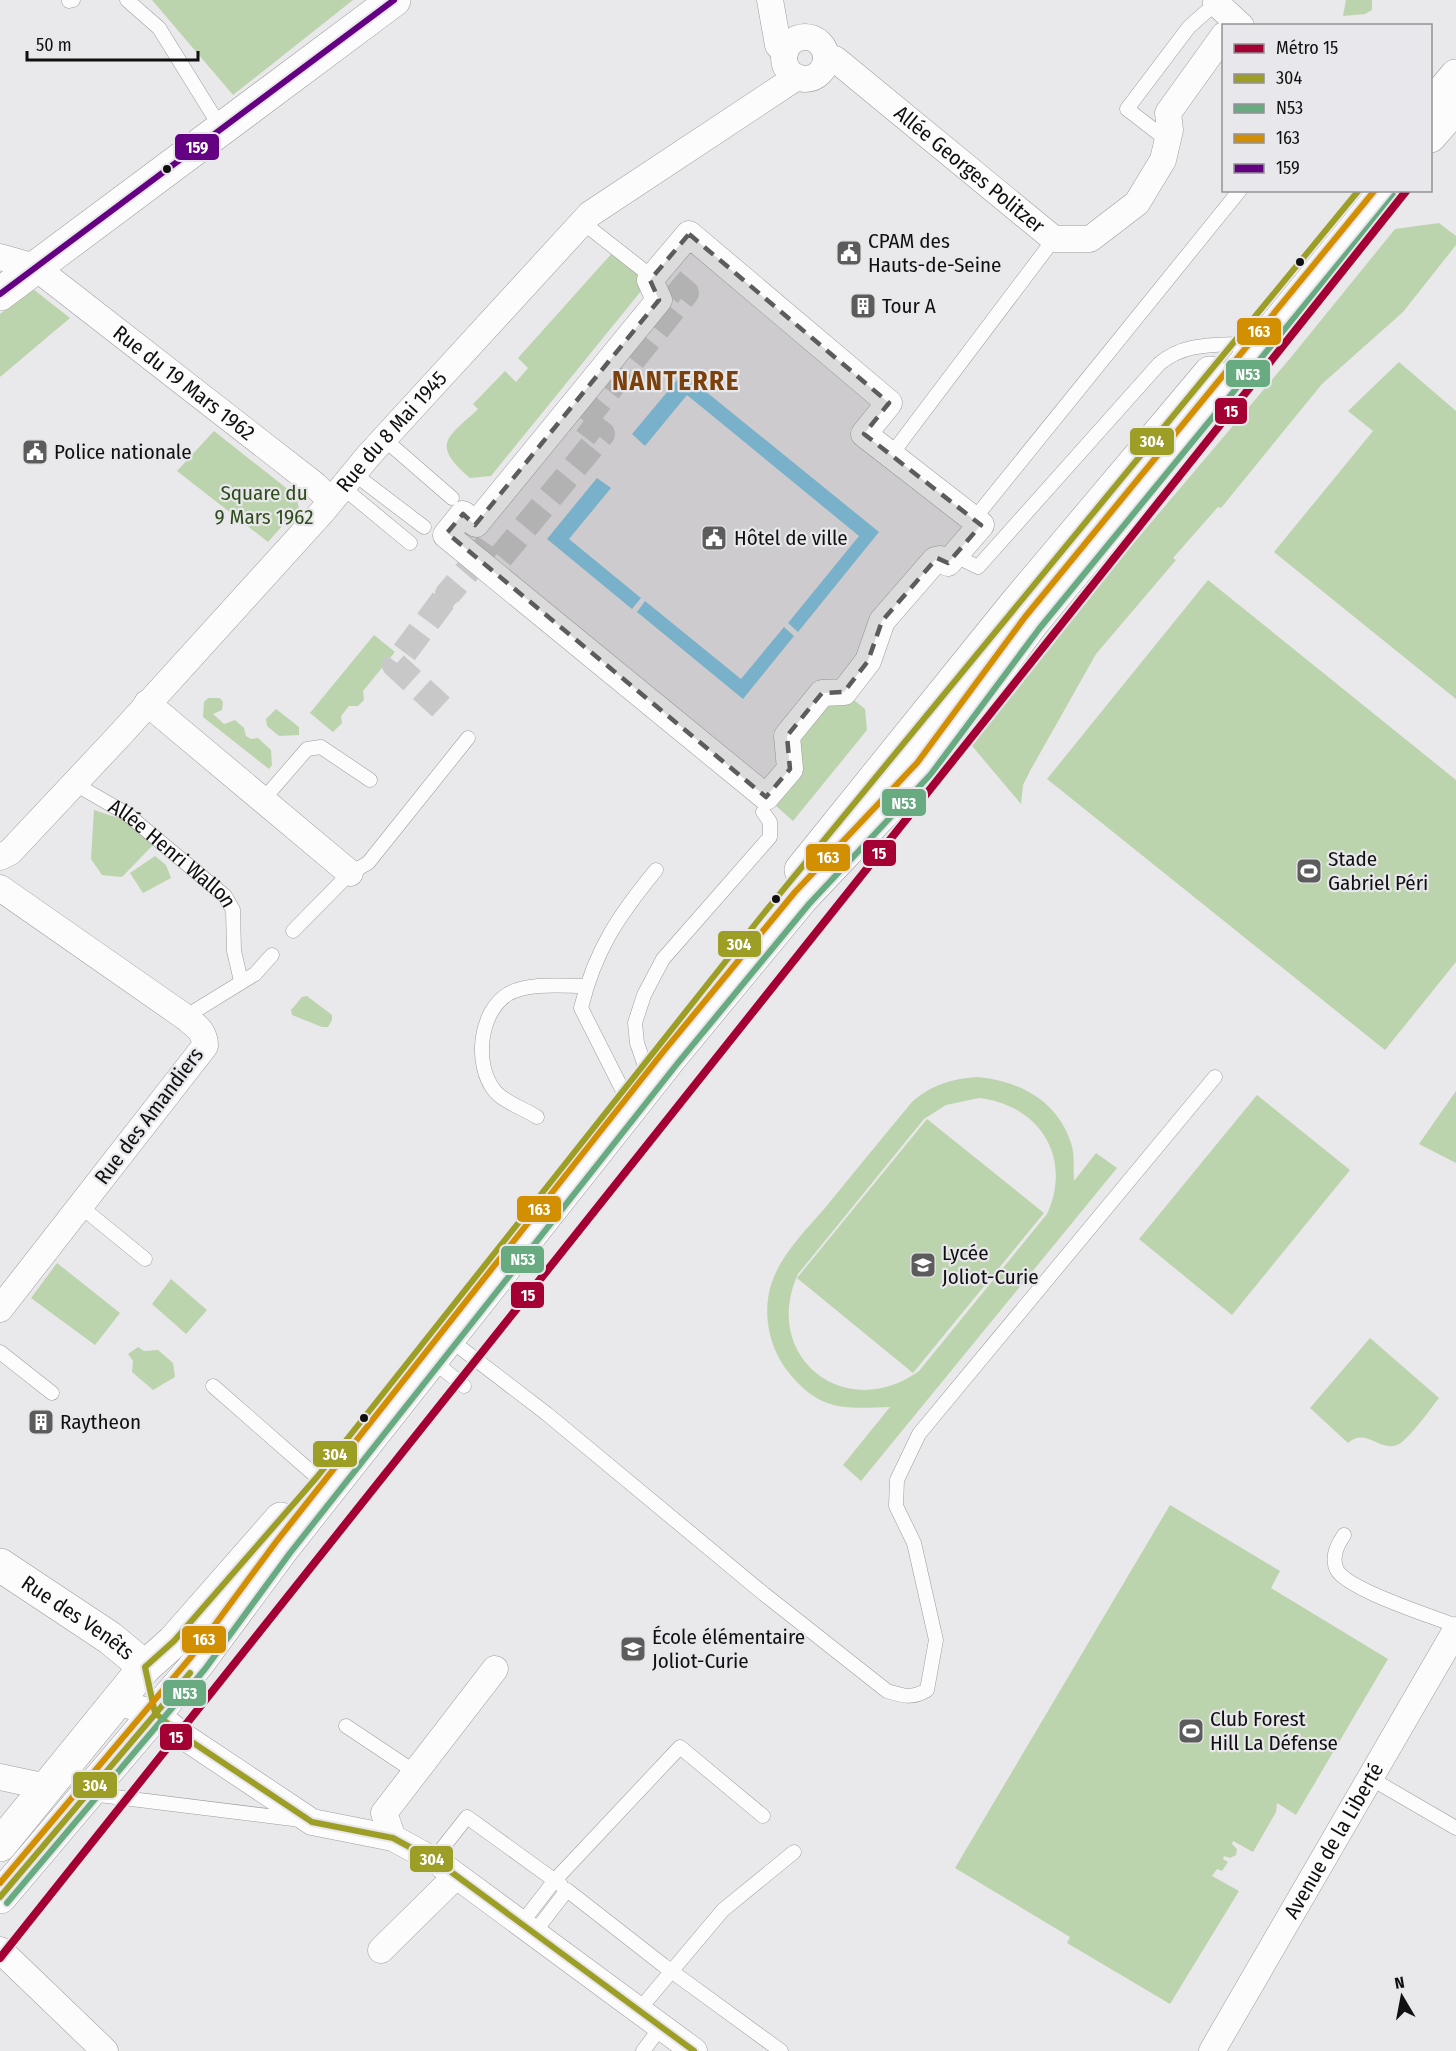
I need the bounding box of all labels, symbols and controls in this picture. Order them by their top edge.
scale bar [27,24,198,62]
legend [1222,24,1432,192]
text: 50 m [36,34,72,56]
text: Métro 15 [1276,37,1338,59]
text: 304 [1276,67,1302,89]
text: N53 [1276,97,1303,119]
street label: Allée Georges Politzer [889,100,1050,239]
text: 163 [1276,127,1300,149]
line badge: 159 [174,133,220,161]
text: 159 [186,138,208,157]
text: 159 [1276,157,1300,179]
unlabelled marker [161,163,173,175]
place label: CPAM des Hauts-de-Seine [868,228,1001,278]
public building icon: CPAM des Hauts-de-Seine [834,238,864,268]
unlabelled marker [1294,256,1306,268]
building icon: Tour A [848,291,878,321]
place label: Tour A [882,293,936,319]
line badge: 163 [1236,317,1282,346]
street label: Rue du 19 Mars 1962 [108,320,260,446]
text: 163 [1248,322,1271,341]
line badge: N53 [1225,359,1271,388]
district label: NANTERRE [612,365,740,397]
text: N53 [1236,365,1261,384]
street label: Rue du 8 Mai 1945 [331,366,452,498]
line badge: 15 [1214,397,1248,425]
text: 15 [1224,402,1238,421]
line badge: 304 [1129,427,1175,456]
text: 304 [1139,432,1164,451]
public building icon: Police nationale [20,437,50,467]
place label: Police nationale [54,439,192,465]
park label: Square du 9 Mars 1962 [214,480,314,530]
public building icon: Hôtel de ville [699,523,729,553]
place label: Hôtel de ville [734,525,848,551]
line badge: N53 [881,788,927,817]
street label: Allée Henri Wallon [104,793,242,912]
text: N53 [892,794,917,813]
line badge: 15 [862,839,897,867]
line badge: 163 [805,843,851,872]
text: 15 [872,844,886,863]
place label: Stade Gabriel Péri [1328,846,1428,896]
text: 163 [817,848,840,867]
sports icon: Stade Gabriel Péri [1294,856,1324,886]
unlabelled marker [770,893,782,905]
line badge: 304 [717,930,762,958]
text: 304 [726,935,751,954]
street label: Rue des Amandiers [89,1042,209,1190]
line badge: 163 [516,1195,562,1223]
text: 163 [528,1200,551,1219]
place label: Lycée Joliot-Curie [942,1240,1039,1290]
line badge: N53 [500,1245,545,1274]
text: N53 [511,1250,536,1269]
school or university icon: Lycée Joliot-Curie [908,1250,938,1280]
line badge: 15 [510,1281,545,1309]
text: 15 [521,1286,535,1305]
building icon: Raytheon [26,1407,56,1437]
place label: Raytheon [60,1409,141,1435]
unlabelled marker [358,1412,370,1424]
line badge: 304 [312,1440,358,1468]
text: 304 [322,1445,347,1464]
street label: Rue des Venêts [16,1570,140,1666]
place label: École élémentaire Joliot-Curie [652,1624,805,1674]
line badge: 163 [181,1625,227,1654]
text: 163 [193,1630,216,1649]
school or university icon: École élémentaire Joliot-Curie [618,1634,648,1664]
line badge: N53 [162,1679,207,1707]
text: N53 [173,1684,198,1703]
place label: Club Forest Hill La Défense [1210,1706,1338,1756]
sports icon: Club Forest Hill La Défense [1176,1716,1206,1746]
line badge: 15 [159,1723,193,1751]
text: 15 [169,1728,183,1747]
street label: Avenue de la Liberté [1279,1758,1389,1923]
line badge: 304 [72,1771,118,1799]
text: 304 [82,1776,107,1795]
line badge: 304 [409,1845,454,1873]
text: 304 [419,1850,444,1869]
north arrow [1372,1967,1432,2027]
text: N [1393,1973,1406,1993]

